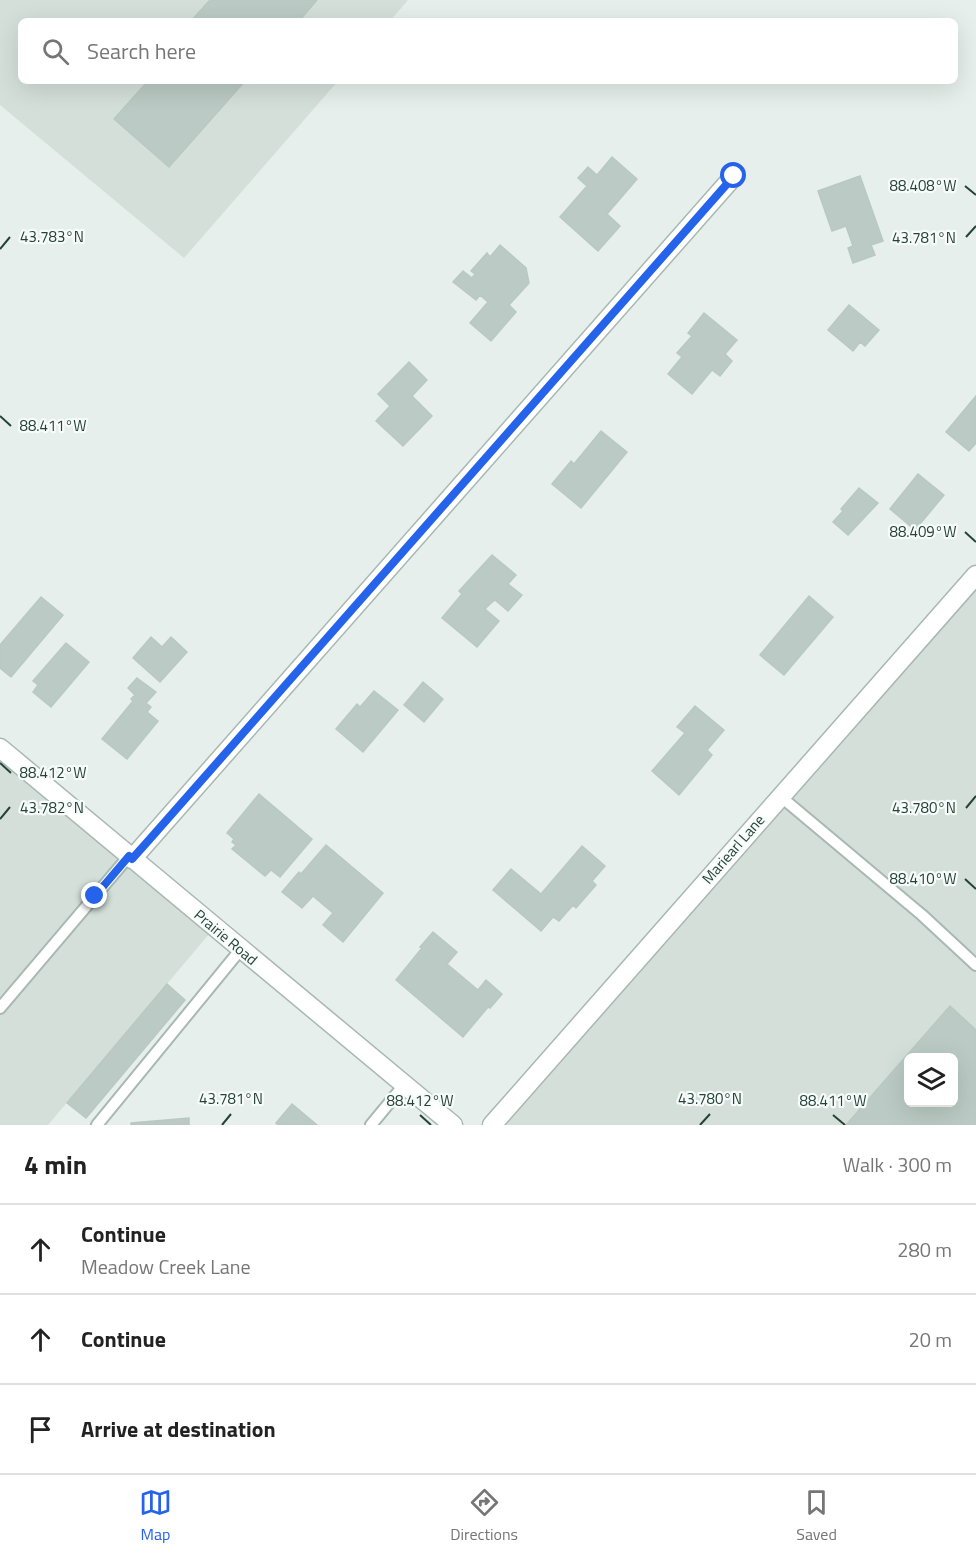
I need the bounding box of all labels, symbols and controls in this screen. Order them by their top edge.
search box [18,18,958,84]
text: Search here [87,34,196,68]
icon: search [39,35,72,68]
route start [720,162,746,188]
text: 88.408°W [890,174,956,197]
text: 43.783°N [20,225,84,248]
text: 43.781°N [892,226,956,249]
text: 88.411°W [20,414,86,437]
text: 88.409°W [890,520,956,543]
text: 88.412°W [20,761,86,784]
text: 43.782°N [20,796,84,819]
text: 43.780°N [892,796,956,819]
street label: Mariearl Lane [696,809,770,889]
text: 88.410°W [890,867,956,890]
route end [81,882,107,908]
street label: Prairie Road [189,904,263,970]
map controls [904,1053,958,1107]
button: layers [904,1053,958,1107]
text: 43.781°N [199,1087,263,1110]
text: 43.780°N [678,1087,742,1110]
text: 88.412°W [387,1089,453,1112]
text: 88.411°W [800,1089,866,1112]
text: 4 min [24,1145,87,1184]
text: Walk · 300 m [843,1149,952,1180]
text: Continue [81,1217,166,1251]
icon: ahead [24,1233,57,1266]
text: 280 m [897,1234,952,1265]
text: Meadow Creek Lane [81,1251,251,1282]
text: Continue [81,1322,166,1356]
icon: ahead [24,1323,57,1356]
text: 20 m [908,1324,952,1355]
text: Arrive at destination [81,1412,276,1446]
icon: arrive [24,1413,57,1446]
tab: Map [139,1486,172,1546]
tab: Directions [450,1486,518,1546]
tab: Saved [796,1486,837,1546]

